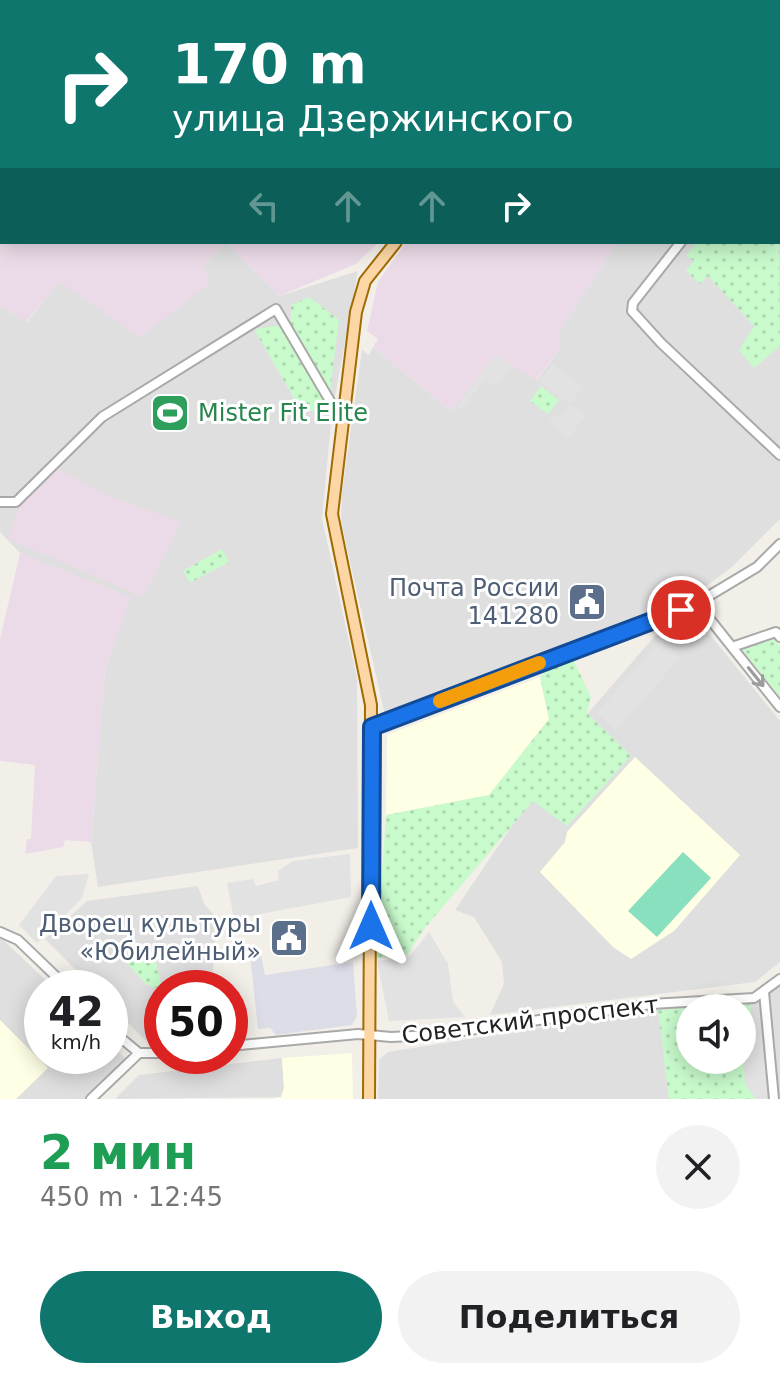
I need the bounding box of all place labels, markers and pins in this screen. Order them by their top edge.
sports icon: Mister Fit Elite [149,392,191,434]
place label: Mister Fit Elite [198,399,368,427]
place label: Почта России 141280 [389,574,559,630]
pin [647,576,715,644]
public building icon: Почта России 141280 [566,581,608,623]
place label: Дворец культуры «Юбилейный» [39,910,261,966]
public building icon: Дворец культуры «Юбилейный» [268,917,310,959]

